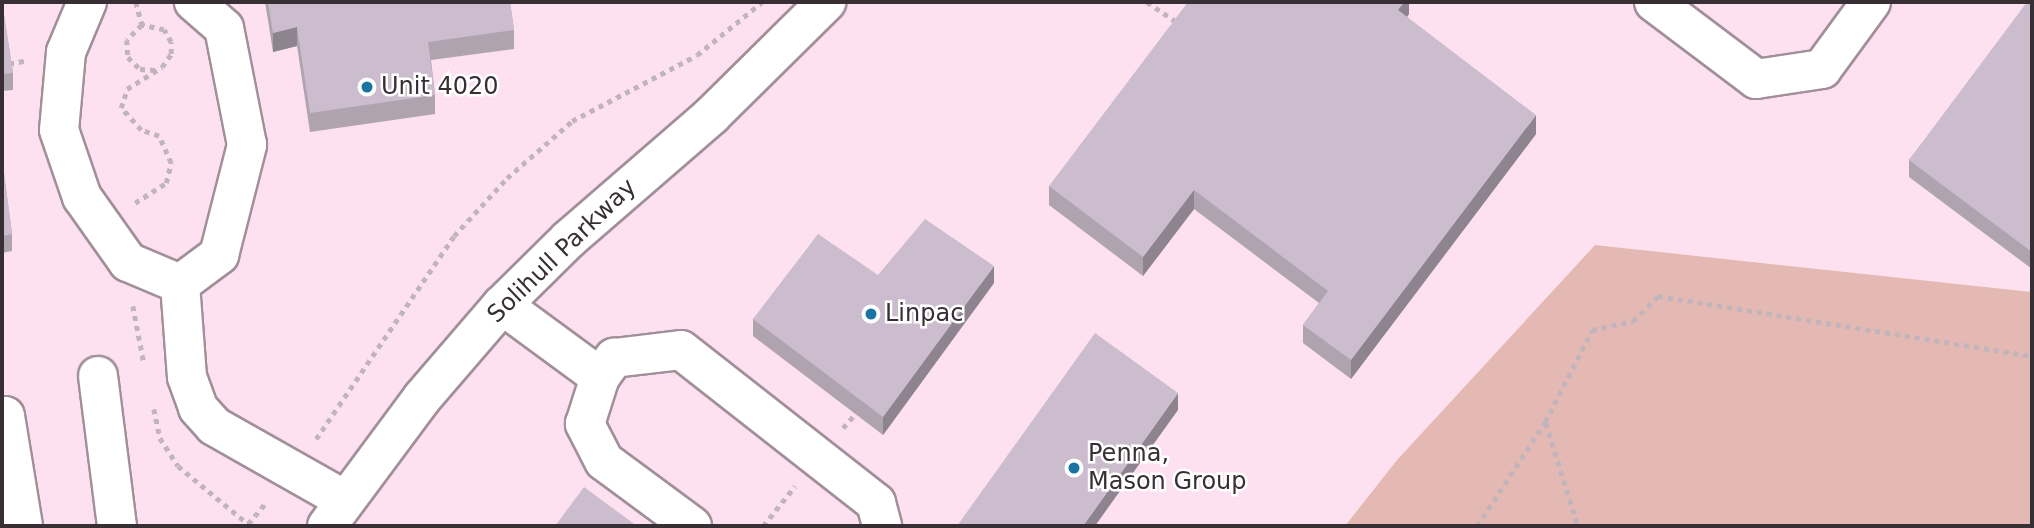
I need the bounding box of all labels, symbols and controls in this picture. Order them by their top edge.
place label: Unit 4020 [381,73,499,101]
marker: Unit 4020 [359,79,375,95]
street label: Solihull Parkway [482,173,642,329]
place label: Linpac [885,300,963,328]
marker: Linpac [863,306,879,322]
place label: Penna, Mason Group [1088,440,1247,496]
marker: Penna, Mason Group [1066,460,1082,476]

